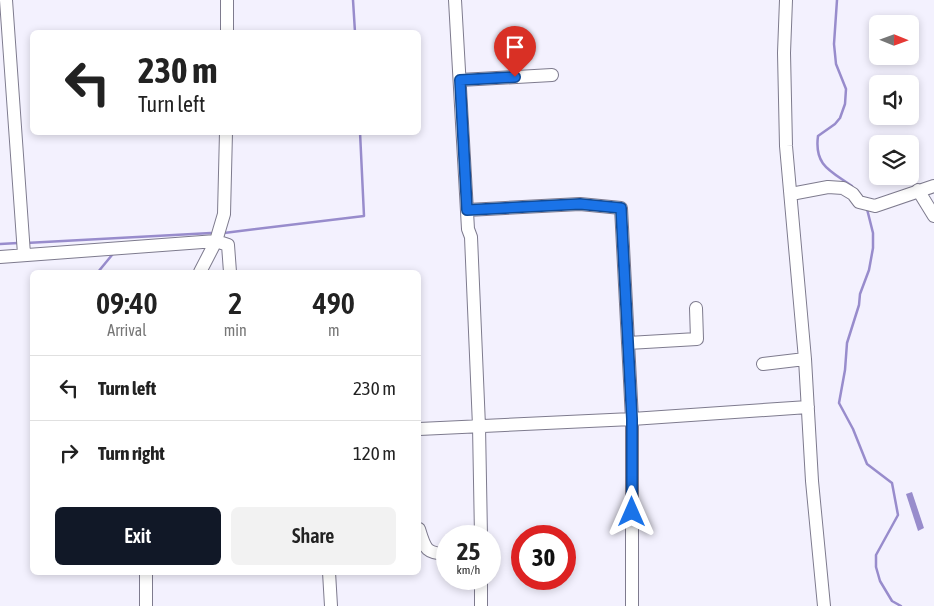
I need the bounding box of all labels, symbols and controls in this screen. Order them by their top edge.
north arrow [869,15,919,65]
map controls [869,15,919,185]
pin [494,26,536,77]
icon: arrive [501,33,529,61]
icon: left [55,50,120,115]
text: 230 m [138,50,217,90]
button: sound [869,75,919,125]
text: Turn left [138,91,205,117]
button: layers [869,135,919,185]
text: 09:40 [96,286,158,320]
text: 2 [228,286,242,320]
text: 490 [313,286,355,320]
text: Arrival [107,321,146,339]
text: min [224,321,247,339]
text: m [328,321,340,339]
icon: left [55,374,83,402]
text: Turn left [98,377,156,399]
text: 230 m [353,377,396,399]
icon: right [55,439,83,467]
text: Turn right [98,442,165,464]
text: 120 m [353,442,396,464]
position arrow [605,485,657,537]
button: Exit [55,507,221,565]
button: Share [231,507,396,565]
speed limit sign: 30 [511,525,576,590]
text: 25 [457,537,480,565]
text: km/h [457,563,480,577]

